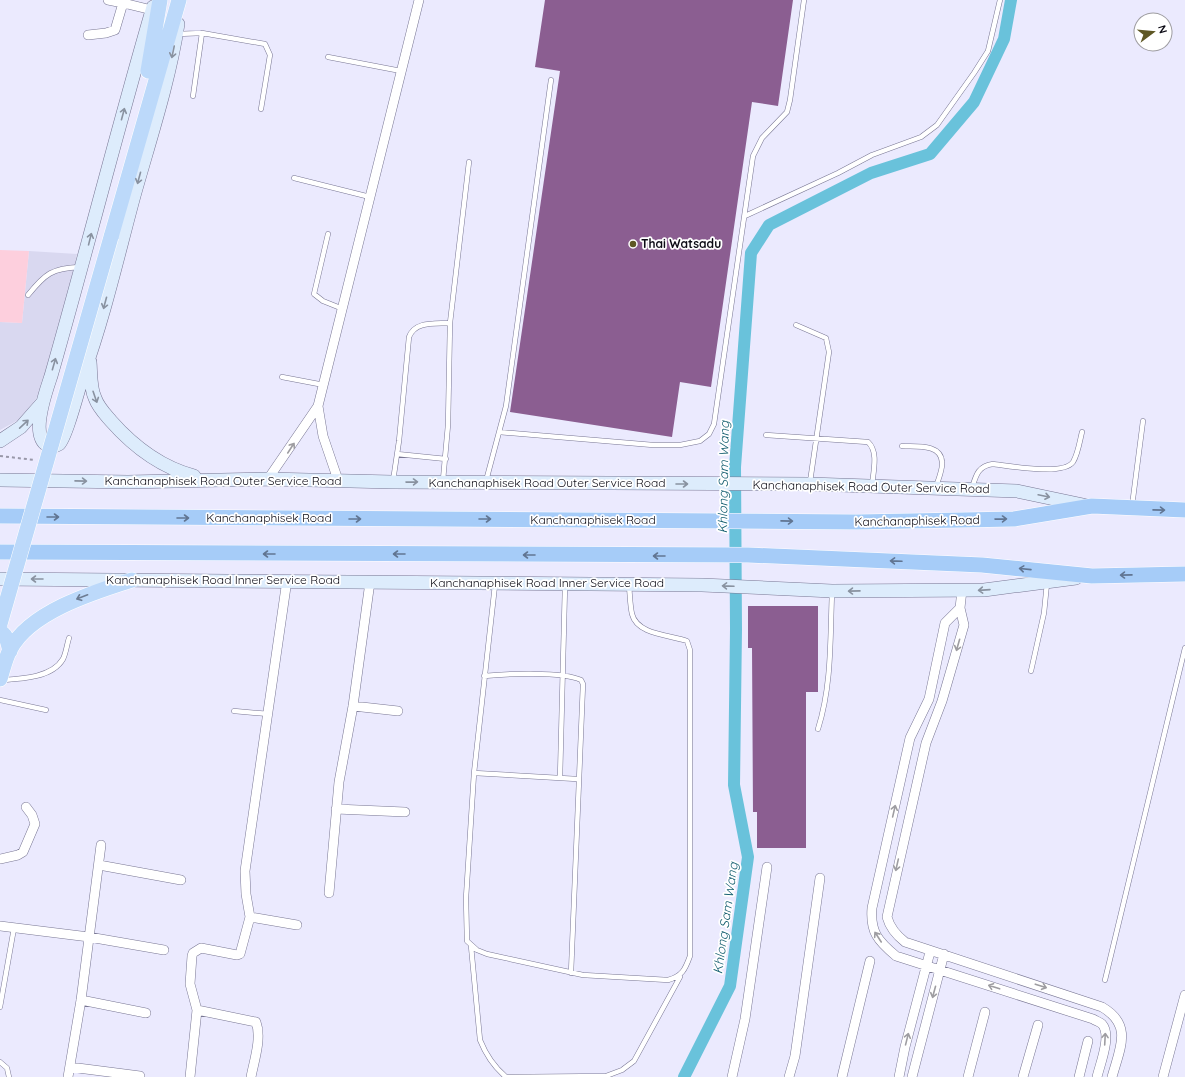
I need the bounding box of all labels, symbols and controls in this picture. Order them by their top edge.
north arrow [1133,12,1173,52]
text: N [1155,23,1170,35]
one-way arrow [168,45,176,58]
one-way arrow [120,108,127,121]
one-way arrow [135,171,142,184]
one-way arrow [86,233,94,246]
place label: Thai Watsadu [641,236,721,251]
marker: Thai Watsadu [628,239,638,249]
one-way arrow [100,296,108,309]
one-way arrow [51,358,58,371]
one-way arrow [92,390,100,402]
one-way arrow [18,419,29,428]
water label: Khlong Sam Wang [714,420,732,533]
one-way arrow [287,442,295,453]
street label: Kanchanaphisek Road Outer Service Road [104,473,342,488]
street label: Kanchanaphisek Road Outer Service Road [428,475,666,490]
one-way arrow [74,477,87,485]
street label: Kanchanaphisek Road Outer Service Road [752,477,990,496]
one-way arrow [405,478,418,486]
one-way arrow [675,480,688,488]
one-way arrow [1037,493,1050,501]
one-way arrow [1152,506,1165,514]
street label: Kanchanaphisek Road [206,510,332,525]
street label: Kanchanaphisek Road [530,512,656,527]
street label: Kanchanaphisek Road [854,512,980,529]
one-way arrow [46,513,59,521]
one-way arrow [176,514,189,521]
one-way arrow [348,515,361,522]
one-way arrow [478,515,491,523]
one-way arrow [994,515,1007,523]
one-way arrow [780,517,793,525]
one-way arrow [263,550,276,558]
one-way arrow [393,550,406,558]
one-way arrow [523,551,536,559]
one-way arrow [653,552,666,560]
one-way arrow [890,558,903,565]
one-way arrow [1019,566,1032,573]
one-way arrow [1120,571,1133,579]
street label: Kanchanaphisek Road Inner Service Road [106,572,340,587]
one-way arrow [31,575,44,583]
street label: Kanchanaphisek Road Inner Service Road [430,575,664,590]
one-way arrow [722,582,735,589]
one-way arrow [978,586,991,593]
one-way arrow [848,587,861,595]
one-way arrow [76,593,88,601]
one-way arrow [954,639,961,652]
one-way arrow [890,804,898,817]
one-way arrow [893,858,901,871]
water label: Khlong Sam Wang [709,860,741,975]
one-way arrow [873,931,882,942]
one-way arrow [988,983,1000,991]
one-way arrow [1034,983,1046,991]
one-way arrow [930,985,937,998]
one-way arrow [904,1033,911,1046]
one-way arrow [1102,1033,1109,1046]

